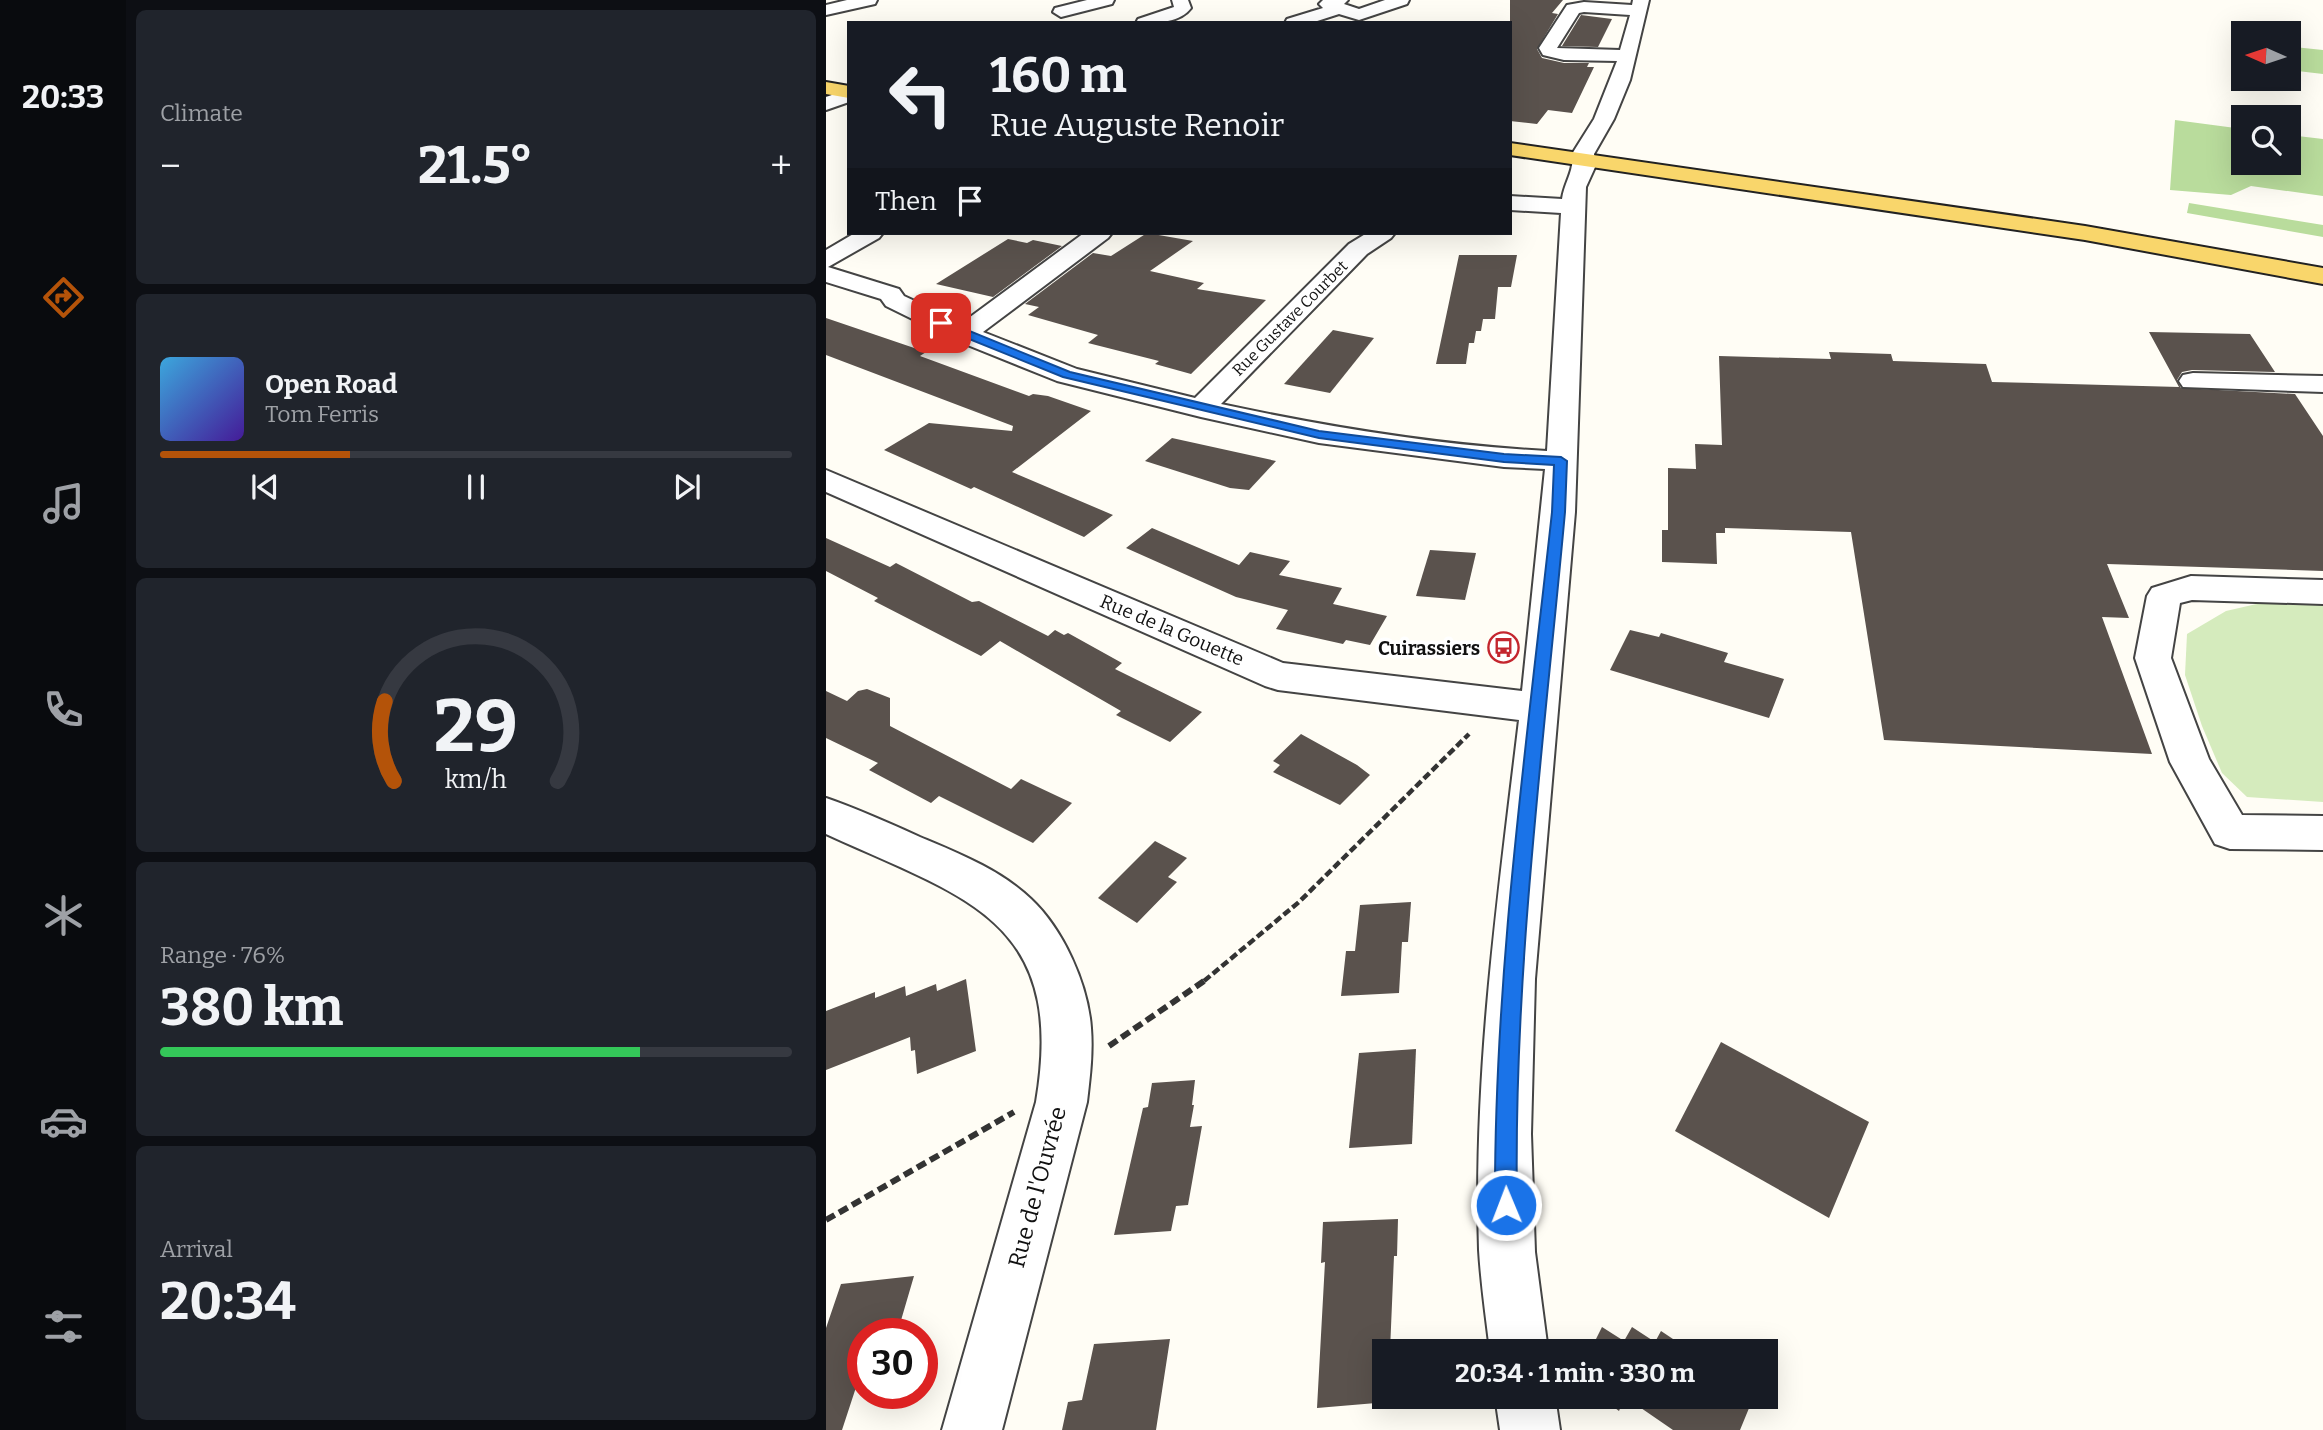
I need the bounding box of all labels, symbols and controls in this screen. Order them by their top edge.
north arrow [2231,21,2301,91]
map controls [2231,21,2301,175]
text: 160 m [990,46,1127,105]
icon: left [875,49,966,140]
text: 20:33 [22,78,104,116]
text: Climate [160,99,243,127]
button: search [2231,105,2301,175]
text: Rue Auguste Renoir [990,106,1284,144]
text: 21.5° [418,134,533,197]
text: − [160,143,181,189]
text: + [770,143,792,189]
icon: arrive [951,182,989,220]
text: Then [875,186,937,217]
street label: Rue Gustave Courbet [1228,256,1352,380]
icon: directions [39,273,88,322]
pin [911,293,971,353]
icon: arrive [922,304,960,342]
text: Open Road [265,369,397,400]
text: Tom Ferris [265,400,379,428]
icon: previous [246,468,284,506]
icon: pause [457,468,495,506]
icon: next [668,468,706,506]
icon: music [39,479,88,528]
street label: Rue de la Gouette [1097,589,1247,671]
bus stop icon: Cuirassiers [1486,631,1520,665]
place label: Cuirassiers [1378,637,1480,660]
text: 29 [434,683,518,770]
icon: phone [39,685,88,734]
text: km/h [445,765,507,795]
icon: climate [39,891,88,940]
text: Range · 76% [160,941,285,969]
text: 380 km [160,976,343,1039]
icon: car [39,1097,88,1146]
street label: Rue de l'Ouvrée [1002,1103,1072,1271]
position arrow [1469,1168,1543,1242]
text: Arrival [160,1235,233,1263]
text: 20:34 [160,1270,296,1333]
icon: filters [39,1302,88,1351]
speed limit sign: 30 [847,1318,938,1409]
text: 20:34 · 1 min · 330 m [1455,1358,1695,1389]

